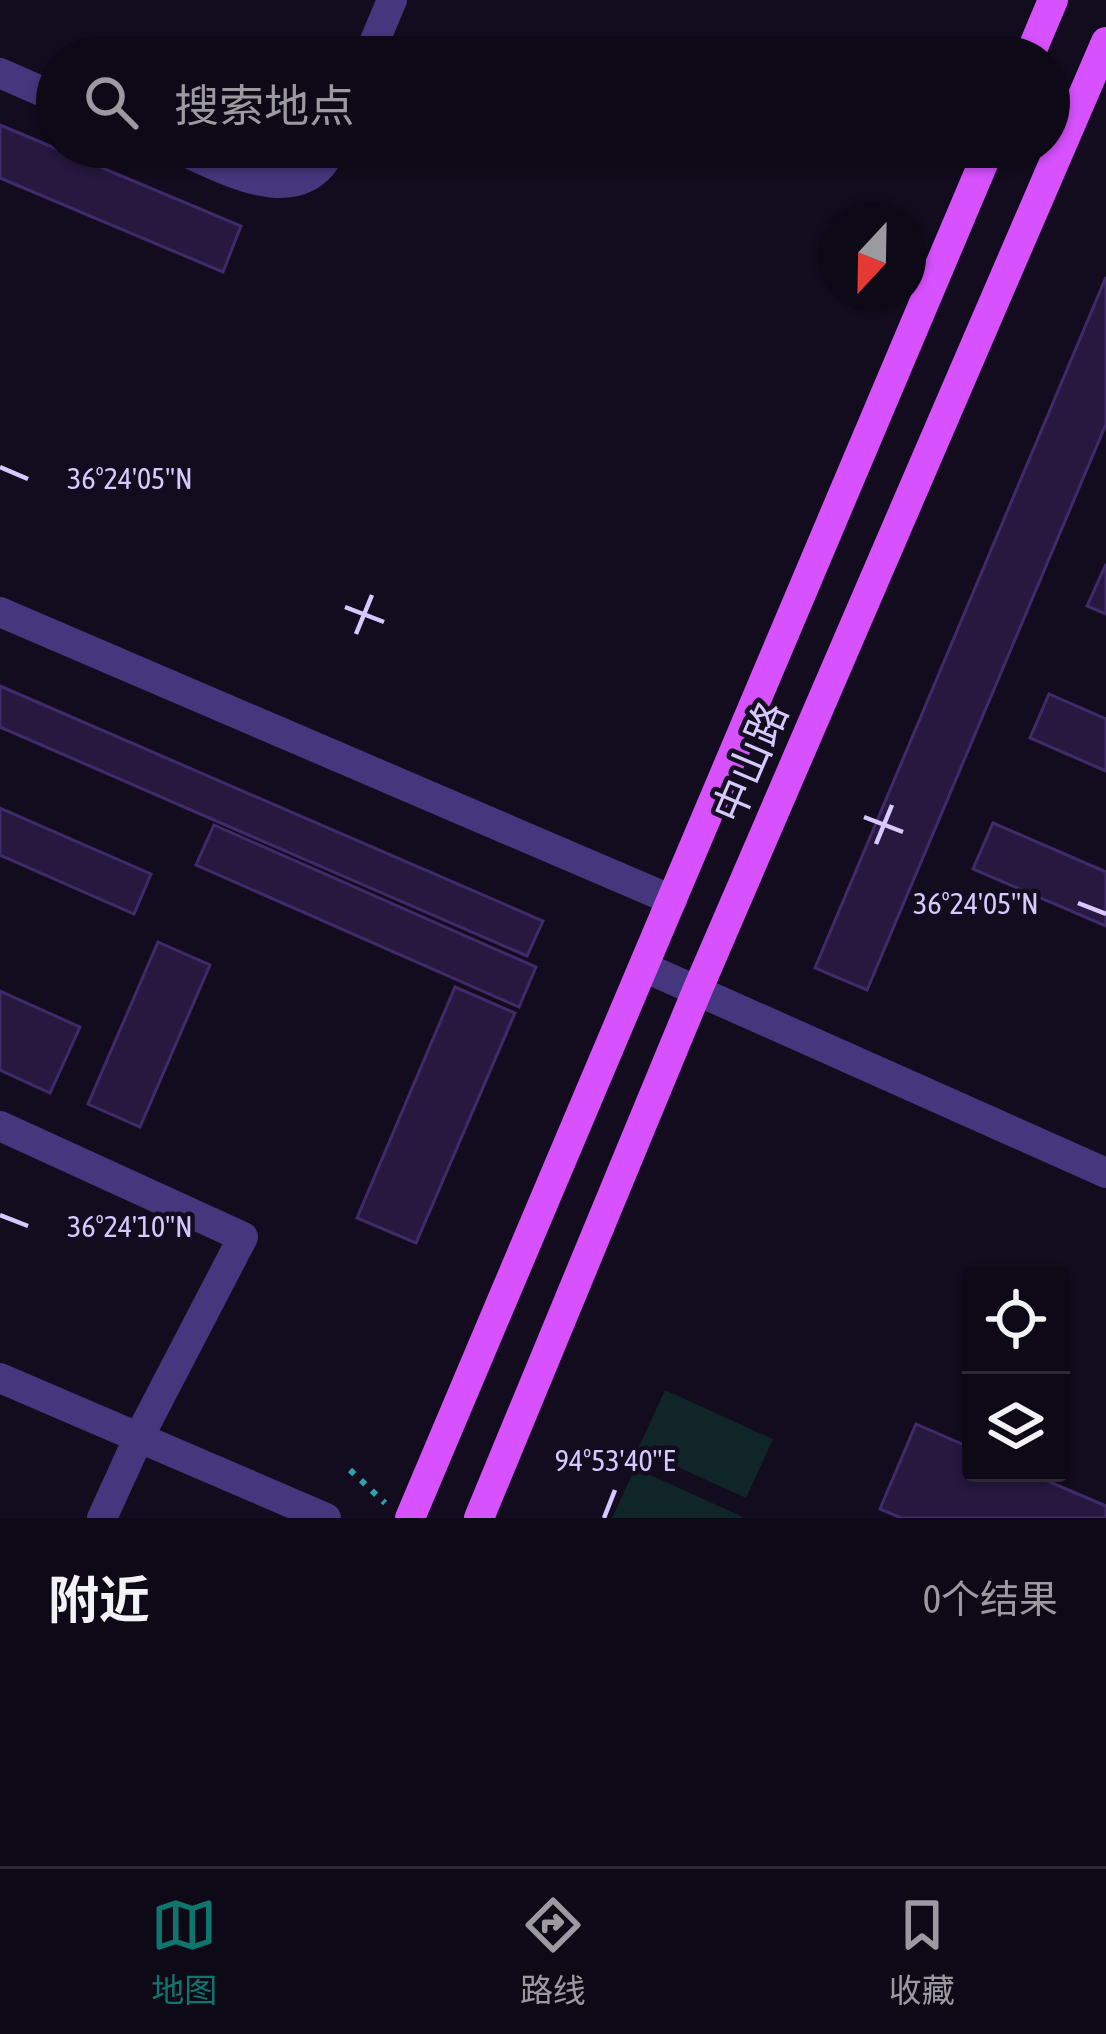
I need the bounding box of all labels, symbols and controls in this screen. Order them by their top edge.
search box [36,36,1070,168]
icon: search [78,69,144,135]
text: 搜索地点 [174,80,354,132]
north arrow [818,204,926,312]
text: 36°24'05"N [67,461,193,495]
street label: 中山路 [703,695,797,829]
text: 36°24'05"N [913,886,1039,920]
text: 36°24'10"N [67,1209,193,1243]
map controls [962,1266,1070,1482]
button: locate [962,1266,1070,1374]
button: layers [962,1374,1070,1482]
text: 94°53'40"E [555,1443,675,1477]
text: 附近 [48,1570,150,1629]
text: 0个结果 [923,1577,1058,1621]
tab: 地图 [151,1892,217,2012]
tab: 路线 [520,1892,586,2012]
tab: 收藏 [889,1892,955,2012]

